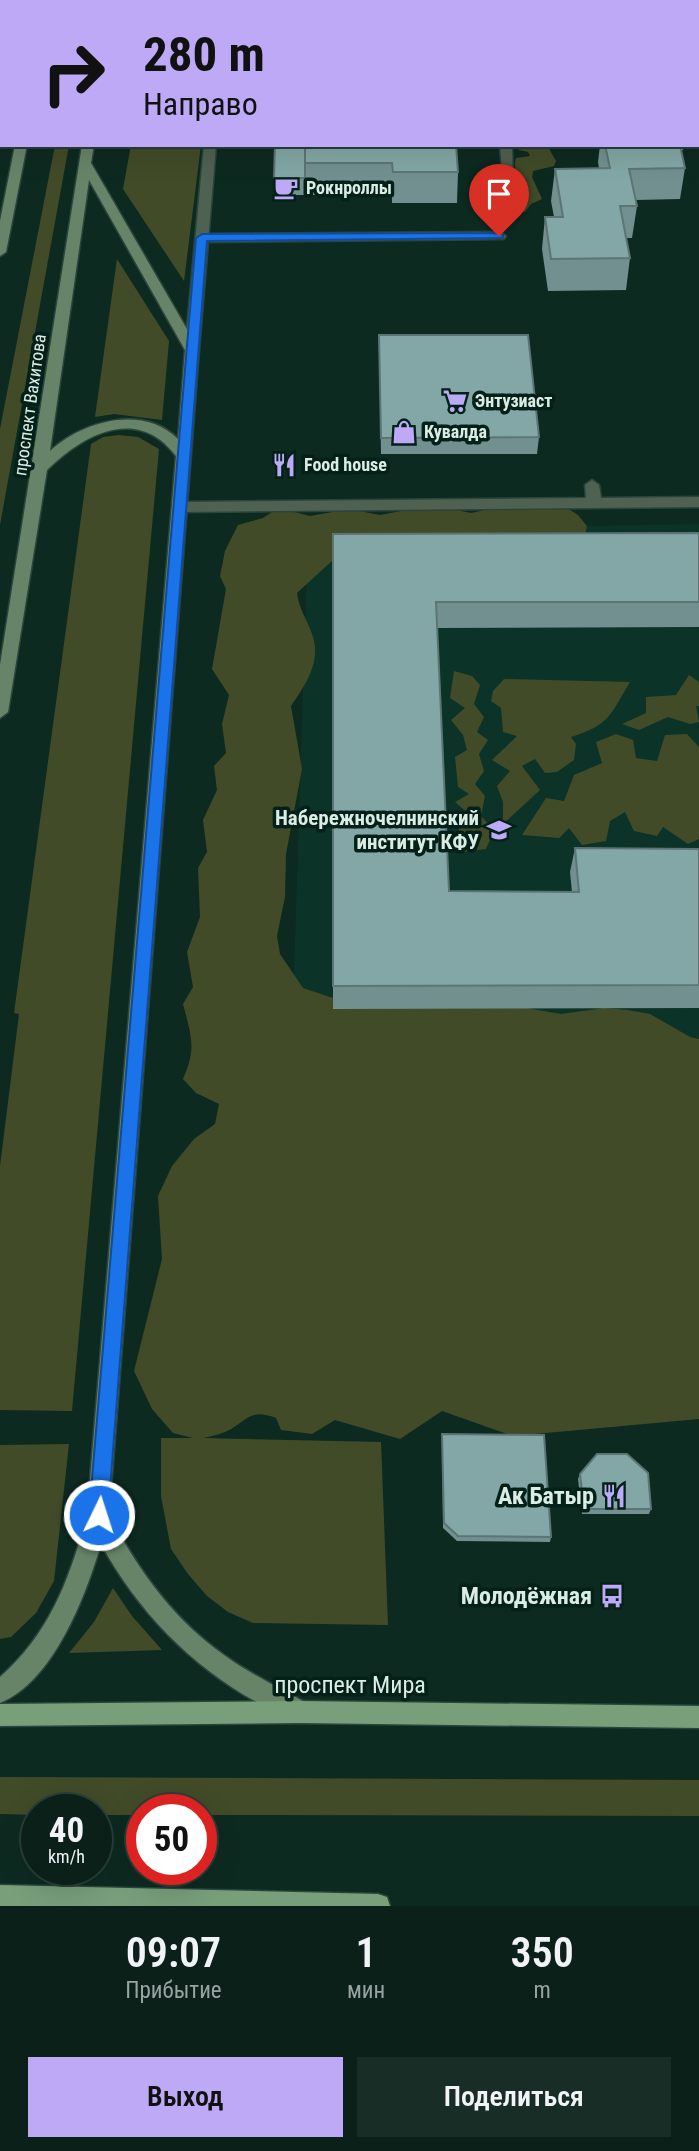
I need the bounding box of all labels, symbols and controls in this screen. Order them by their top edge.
text: 280 m [143,26,265,83]
icon: right [28,28,119,119]
text: Направо [143,85,258,123]
pin [469,164,529,236]
cafe icon: Рокнроллы [272,174,300,202]
icon: arrive [480,175,518,213]
place label: Рокнроллы [306,177,392,198]
street label: проспект Вахитова [9,333,50,477]
supermarket icon: Энтузиаст [441,387,469,415]
place label: Энтузиаст [475,390,553,411]
shop icon: Кувалда [390,418,418,446]
place label: Кувалда [424,421,487,442]
restaurant icon: Food house [270,451,298,479]
place label: Food house [304,454,387,475]
place label: Набережночелнинский институт КФУ [275,806,479,854]
school or university icon: Набережночелнинский институт КФУ [485,816,513,844]
position arrow [62,1478,136,1552]
place label: Ак Батыр [498,1482,594,1510]
restaurant icon: Ак Батыр [600,1482,628,1510]
place label: Молодёжная [461,1582,592,1610]
bus stop icon: Молодёжная [598,1582,626,1610]
street label: проспект Мира [274,1671,426,1699]
speed limit sign: 50 [126,1794,217,1885]
text: 40 [49,1810,84,1851]
text: km/h [48,1846,85,1867]
text: 09:07 [126,1928,221,1977]
text: 1 [355,1928,377,1977]
text: 350 [510,1928,574,1977]
text: Прибытие [125,1977,222,2004]
text: мин [347,1977,385,2004]
text: m [533,1977,551,2004]
button: Выход [28,2057,343,2137]
button: Поделиться [357,2057,671,2137]

